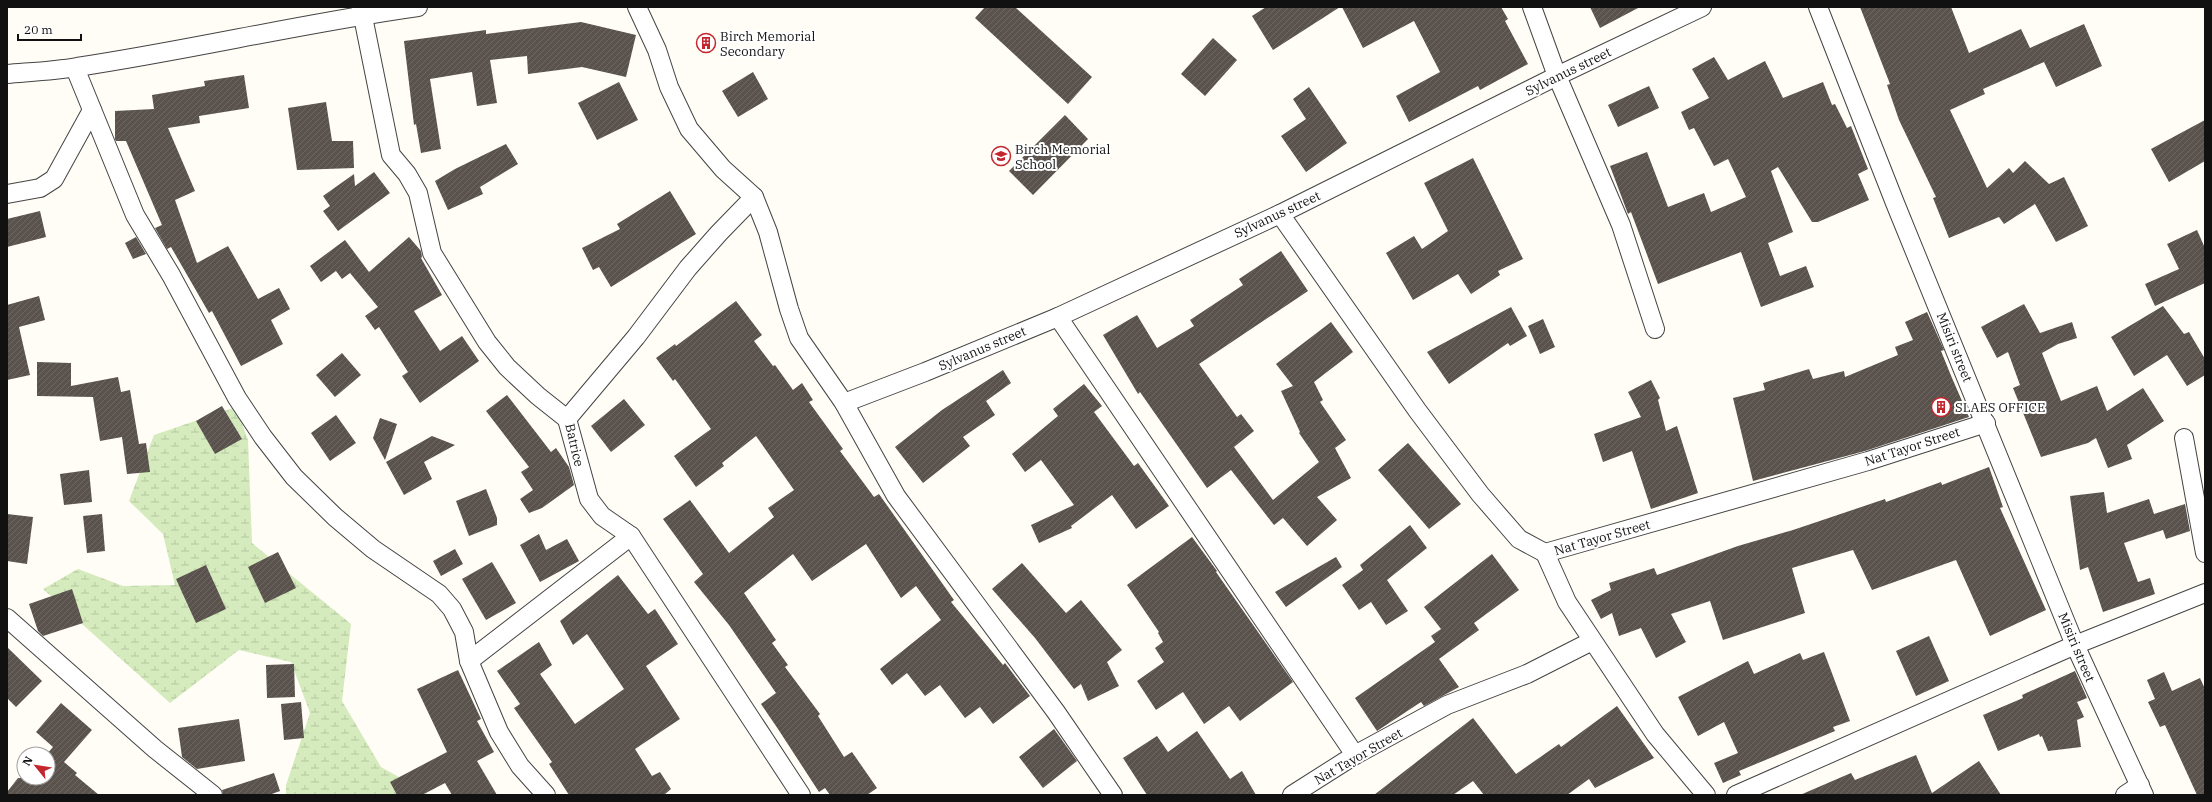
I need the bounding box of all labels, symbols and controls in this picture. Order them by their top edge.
scale bar [18,16,81,42]
text: 20 m [24,22,53,37]
place label: Birch Memorial Secondary [720,28,815,60]
building icon: Birch Memorial Secondary [695,32,717,54]
street label: Sylvanus street [1523,43,1614,100]
place label: Birch Memorial School [1015,141,1110,173]
school or university icon: Birch Memorial School [990,145,1012,167]
street label: Sylvanus street [1231,187,1323,242]
street label: Misiri street [1933,310,1976,385]
street label: Sylvanus street [936,322,1029,374]
building icon: SLAES OFFICE [1930,396,1952,418]
place label: SLAES OFFICE [1955,399,2045,416]
street label: Batrice [561,422,588,468]
street label: Nat Tayor Street [1862,423,1962,470]
street label: Nat Tayor Street [1552,516,1652,559]
street label: Misiri street [2054,610,2099,685]
street label: Nat Tayor Street [1311,724,1406,789]
north arrow [16,746,56,786]
text: N [19,753,36,768]

